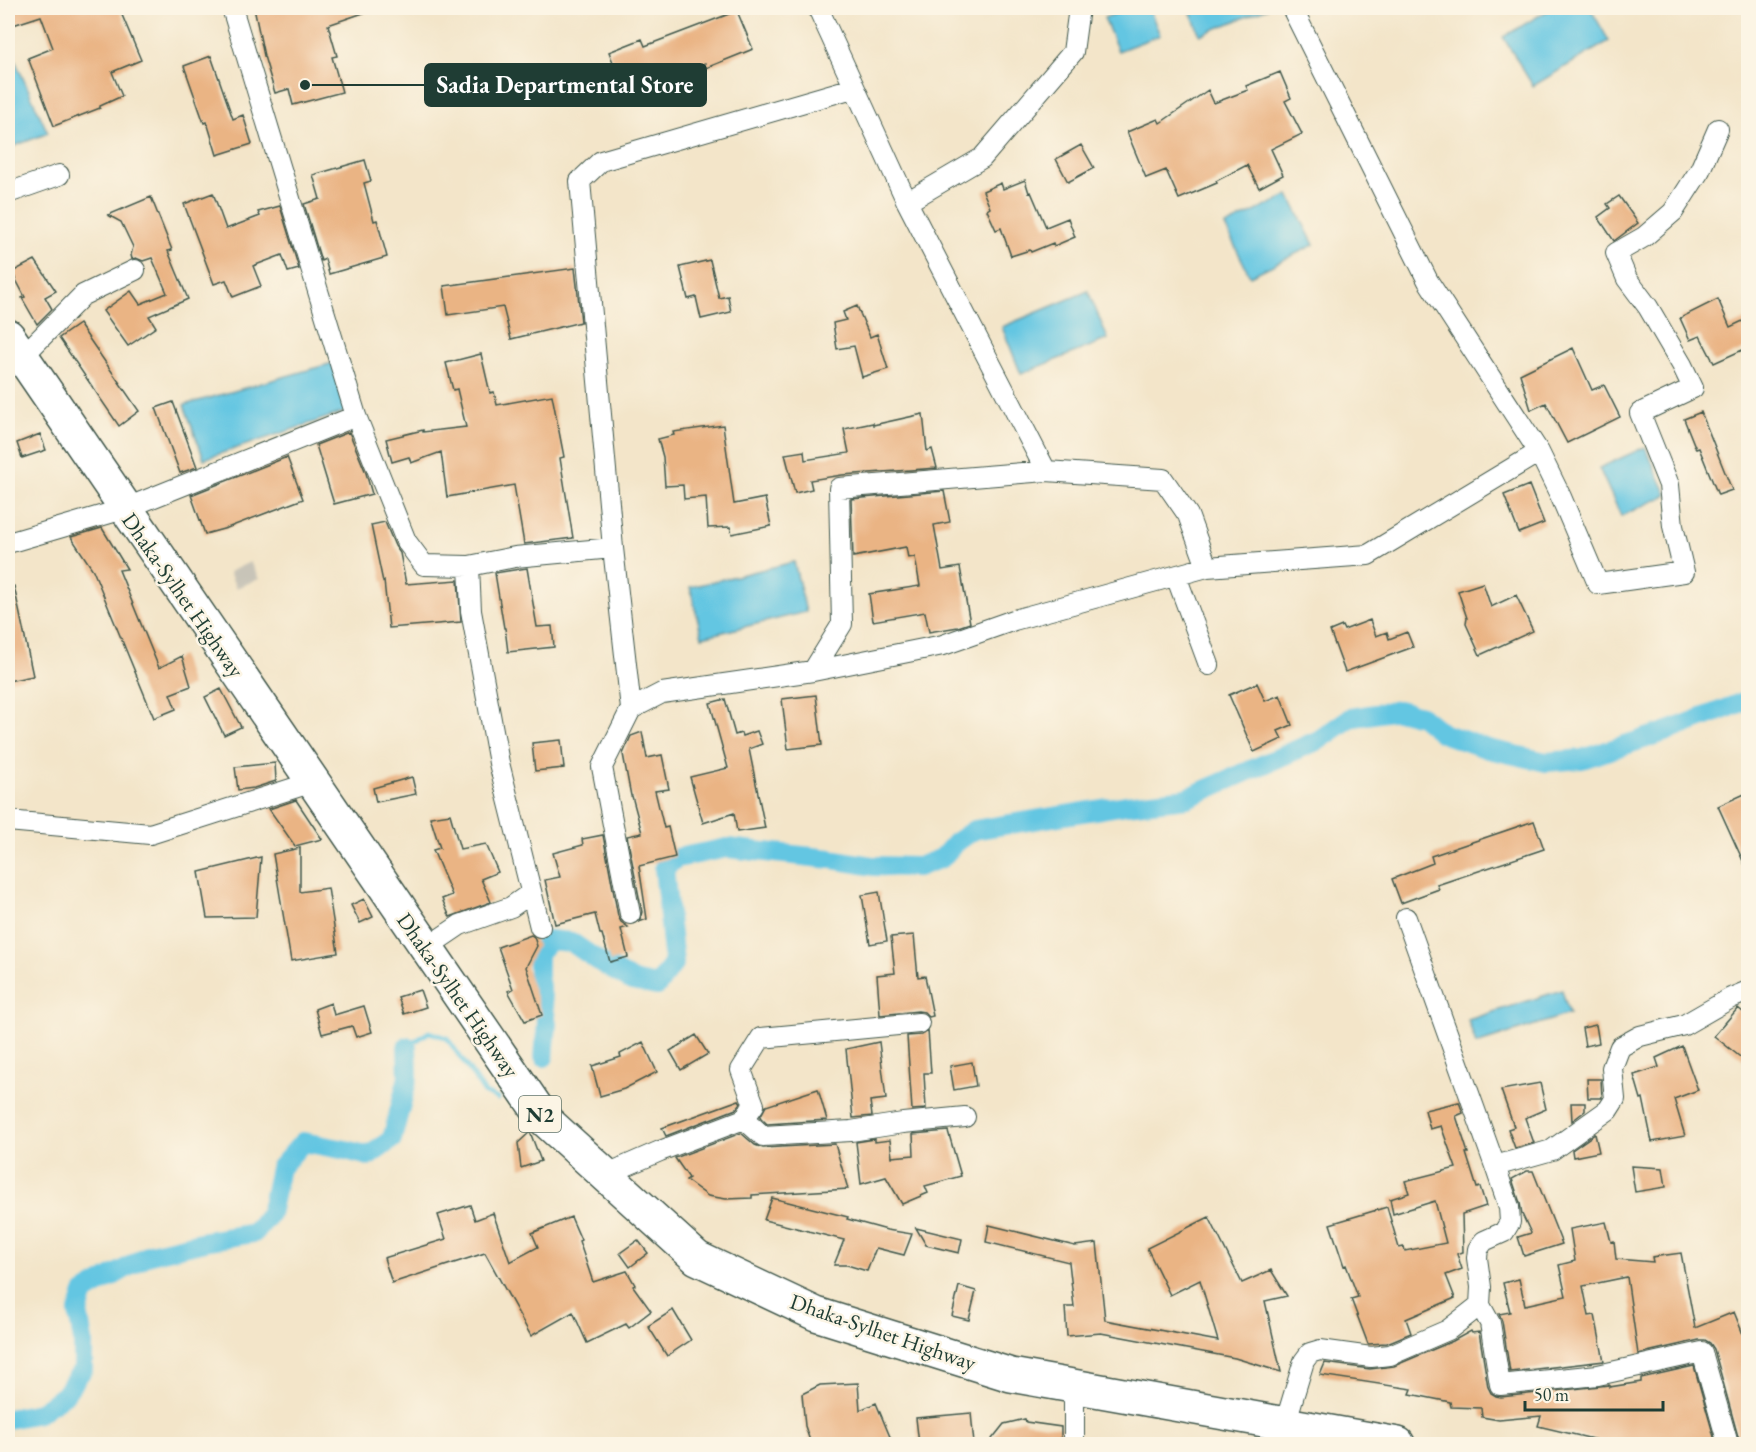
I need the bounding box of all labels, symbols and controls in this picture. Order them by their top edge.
callout: Sadia Departmental Store [425,64,706,106]
text: Sadia Departmental Store [436,69,694,100]
street label: Dhaka-Sylhet Highway [115,507,251,683]
street label: Dhaka-Sylhet Highway [390,907,526,1083]
road number: N2 [519,1096,561,1132]
street label: Dhaka-Sylhet Highway [786,1287,980,1378]
scale bar [1525,1374,1663,1412]
text: 50 m [1534,1383,1569,1406]

